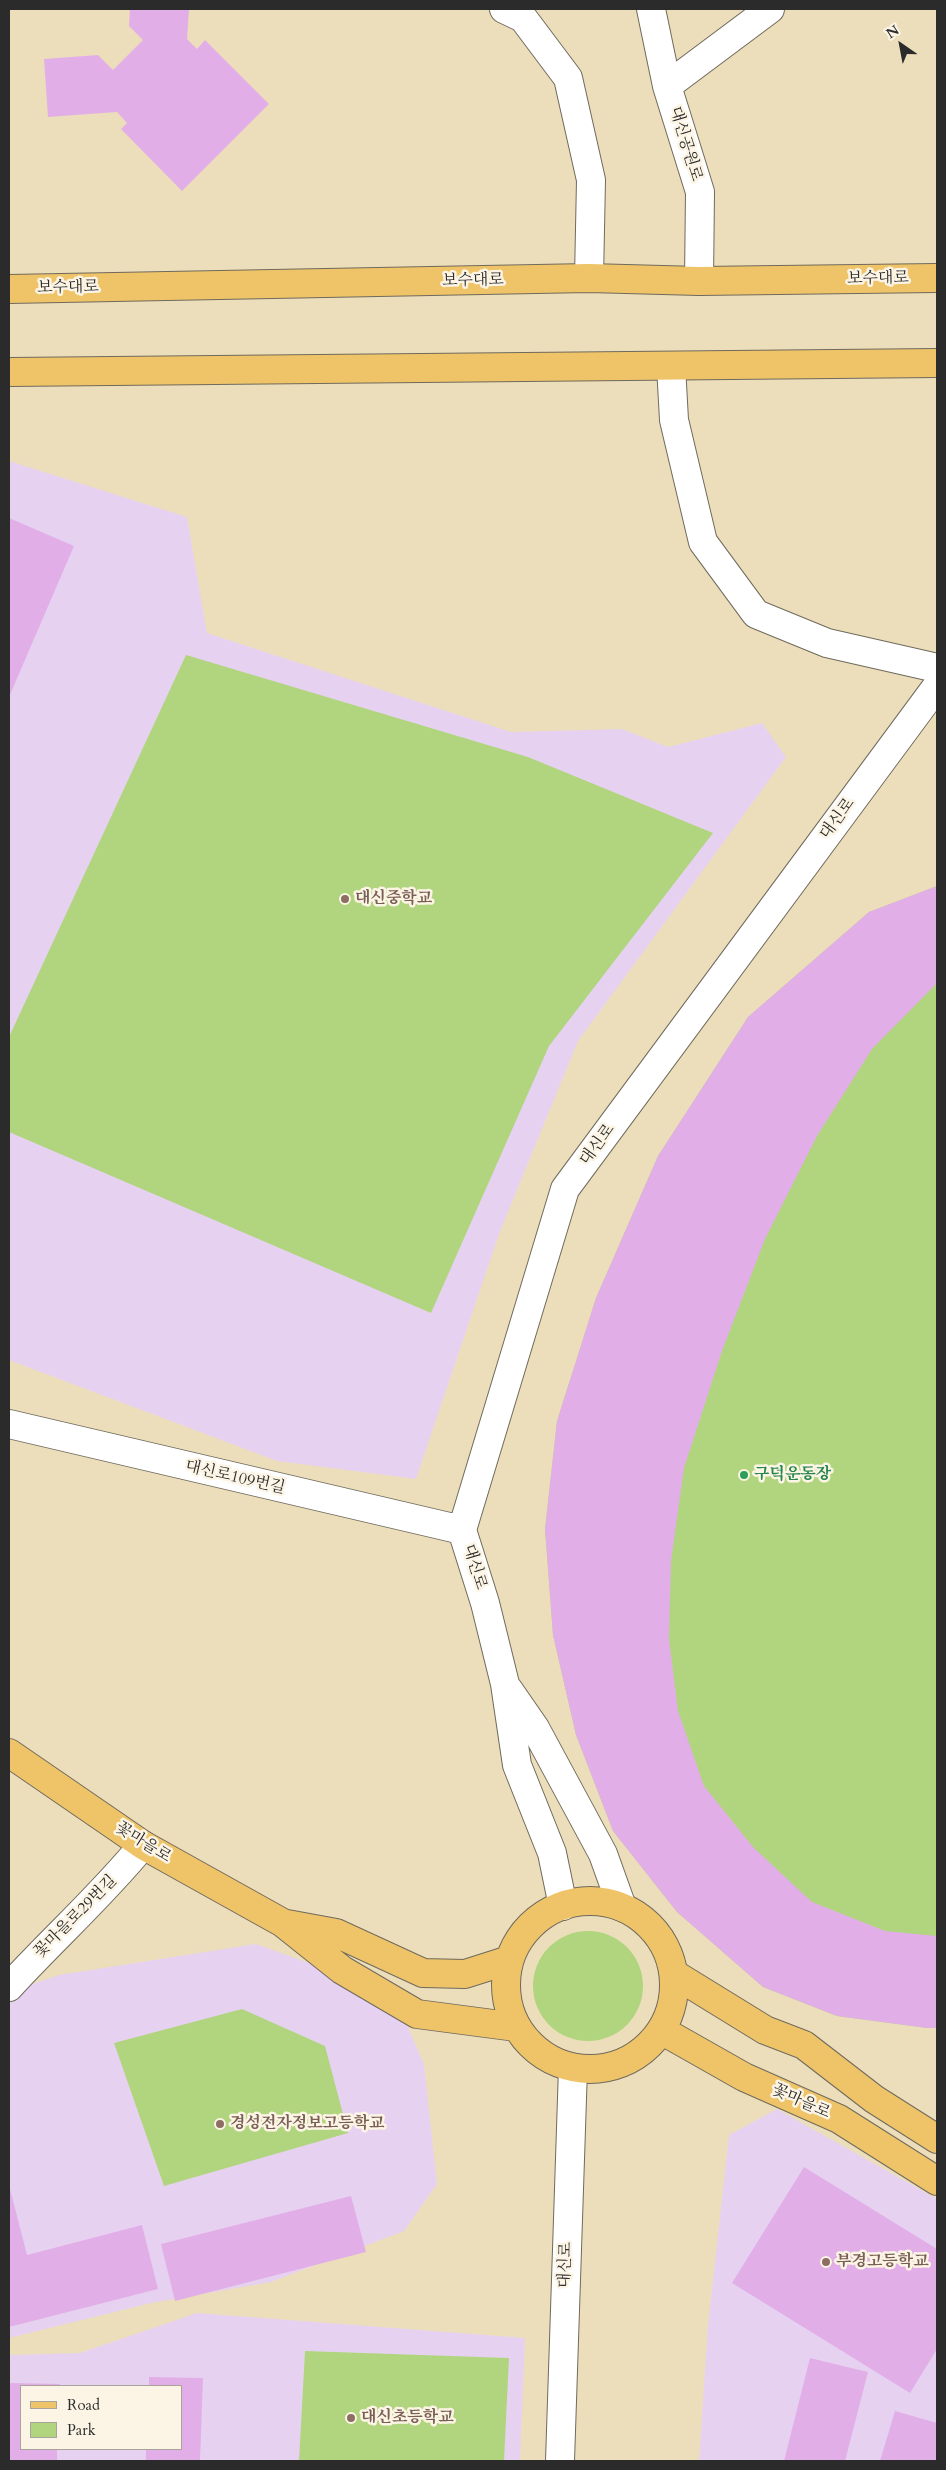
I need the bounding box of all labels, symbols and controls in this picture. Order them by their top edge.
north arrow [876,20,926,70]
text: N [882,21,903,43]
street label: 대신공원로 [665,104,705,184]
street label: 보수대로 [847,269,909,289]
street label: 보수대로 [442,271,504,291]
street label: 보수대로 [37,278,99,298]
street label: 대신로 [817,795,859,843]
place label: 대신중학교 [355,889,432,909]
marker: 대신중학교 [339,893,351,905]
street label: 대신로 [577,1121,619,1169]
street label: 대신로109번길 [183,1457,287,1499]
place label: 구덕운동장 [754,1465,831,1485]
marker: 구덕운동장 [738,1469,750,1481]
street label: 대신로 [458,1542,490,1592]
street label: 꽃마을로 [112,1818,174,1868]
street label: 꽃마을로29번길 [31,1872,121,1962]
street label: 꽃마을로 [769,2081,833,2123]
place label: 경성전자정보고등학교 [230,2114,385,2134]
marker: 경성전자정보고등학교 [214,2118,226,2130]
street label: 대신로 [556,2241,576,2289]
place label: 부경고등학교 [836,2252,929,2272]
marker: 부경고등학교 [820,2256,832,2268]
legend [20,2385,182,2450]
text: Road [67,2395,100,2415]
place label: 대신초등학교 [361,2408,454,2428]
marker: 대신초등학교 [345,2412,357,2424]
text: Park [67,2420,96,2440]

